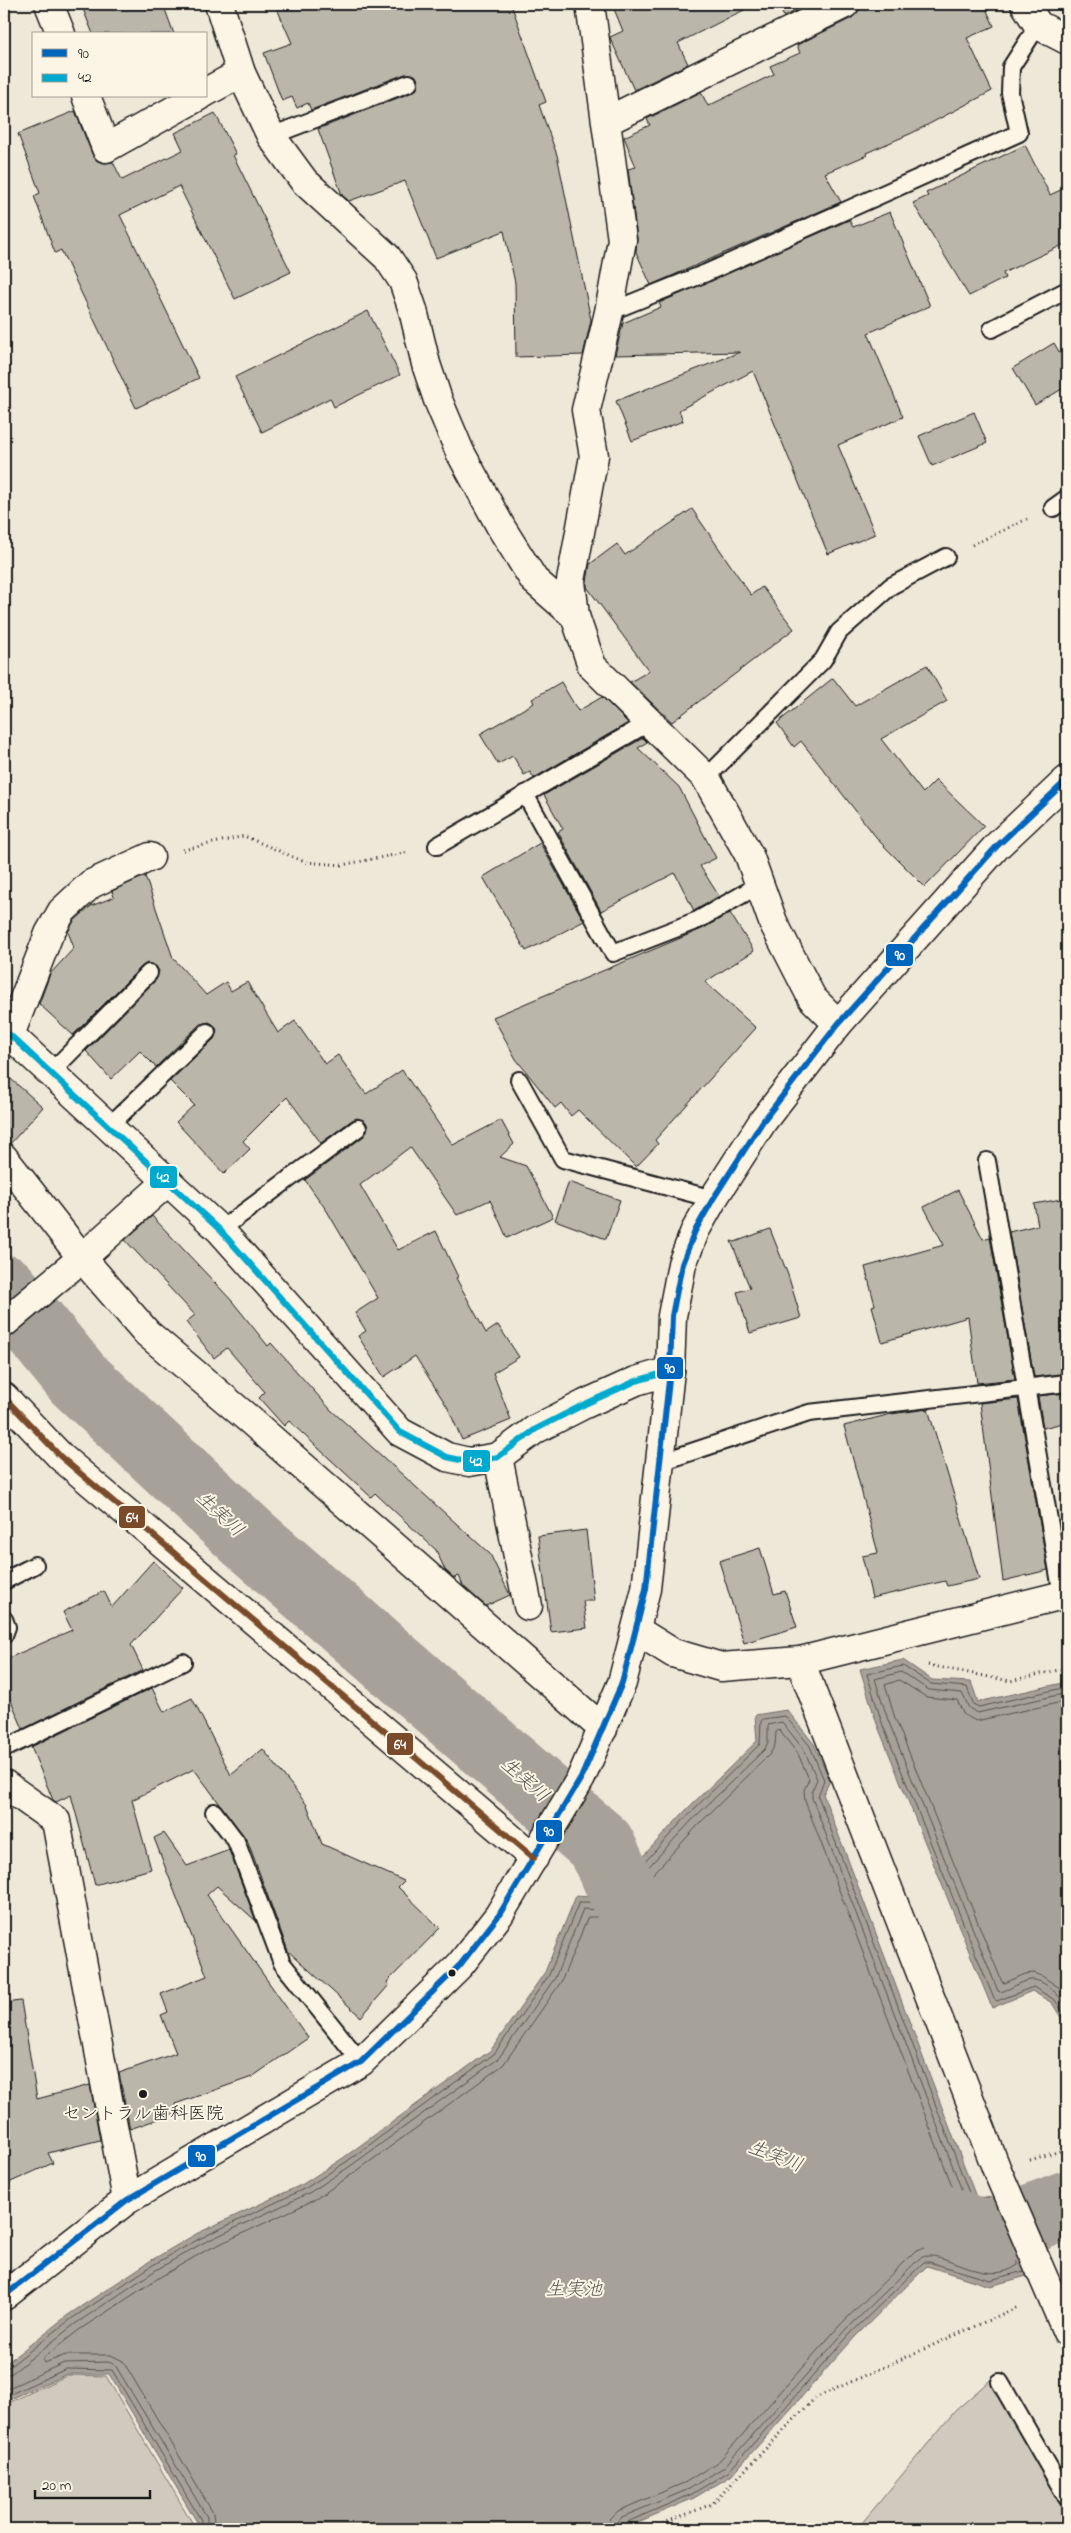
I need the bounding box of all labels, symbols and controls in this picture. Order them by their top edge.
legend [32,32,208,98]
text: 90 [78,43,90,65]
text: 42 [78,67,92,89]
line badge: 90 [885,943,914,967]
text: 90 [894,946,905,967]
line badge: 42 [149,1165,178,1189]
text: 42 [156,1168,169,1189]
line badge: 90 [656,1356,684,1380]
text: 90 [664,1359,675,1380]
line badge: 42 [462,1449,491,1473]
text: 42 [469,1452,482,1473]
water label: 生実川 [189,1486,249,1544]
line badge: 64 [118,1505,146,1529]
text: 64 [125,1508,138,1529]
line badge: 64 [386,1732,414,1756]
text: 64 [393,1735,406,1756]
water label: 生実川 [494,1752,555,1810]
line badge: 90 [535,1819,563,1843]
text: 90 [543,1822,554,1843]
unlabelled marker [447,1968,457,1978]
marker: セントラル歯科医院 [137,2088,149,2100]
place label: セントラル歯科医院 [62,2102,224,2128]
water label: 生実川 [744,2135,807,2180]
line badge: 90 [187,2144,216,2168]
text: 90 [195,2147,206,2168]
water label: 生実池 [545,2277,603,2304]
scale bar [35,2468,150,2500]
text: 20 m [42,2475,72,2497]

